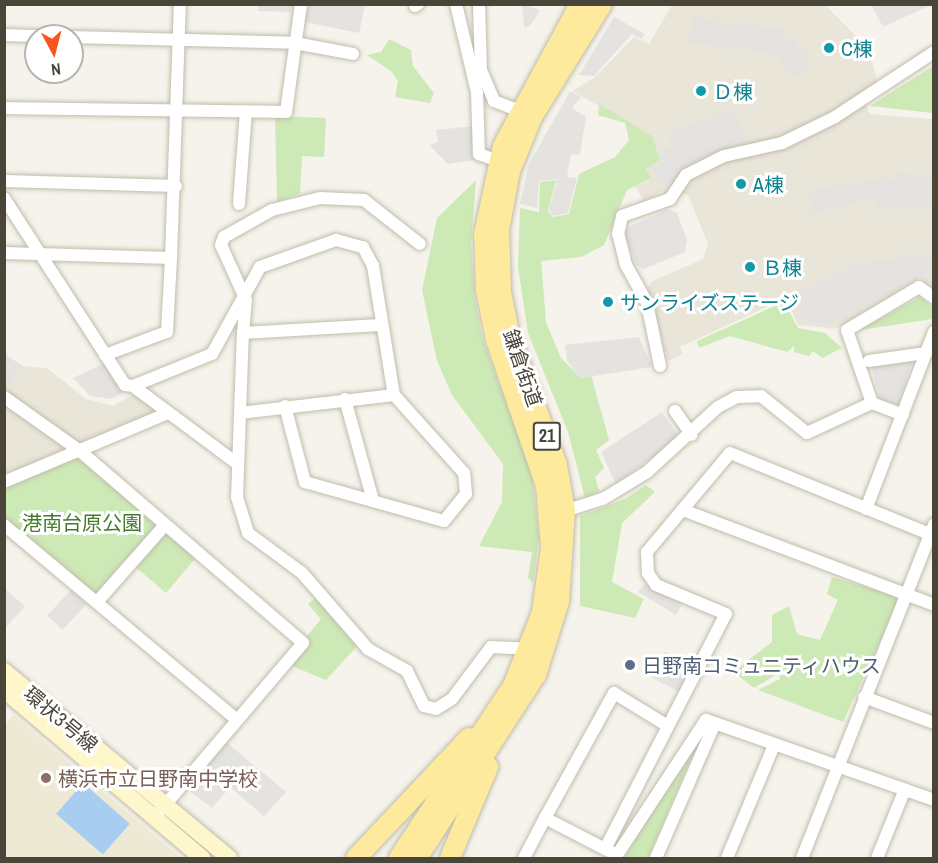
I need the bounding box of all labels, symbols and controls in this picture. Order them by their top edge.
north arrow [24,24,84,84]
place label: C棟 [841,36,873,60]
marker: C棟 [822,41,836,55]
text: N [50,58,62,81]
place label: Ｄ棟 [713,79,753,103]
marker: Ｄ棟 [694,84,708,98]
place label: A棟 [753,172,784,196]
marker: A棟 [734,177,748,191]
place label: Ｂ棟 [762,255,802,279]
marker: Ｂ棟 [743,260,757,274]
place label: サンライズステージ [620,290,800,314]
marker: サンライズステージ [601,295,615,309]
street label: 鎌倉街道 [499,326,547,410]
road number: 21 [532,421,562,451]
park label: 港南台原公園 [22,510,142,534]
place label: 日野南コミュニティハウス [642,653,882,677]
marker: 日野南コミュニティハウス [623,658,637,672]
street label: 環状3号線 [19,681,103,757]
place label: 横浜市立日野南中学校 [58,766,258,790]
marker: 横浜市立日野南中学校 [39,771,53,785]

